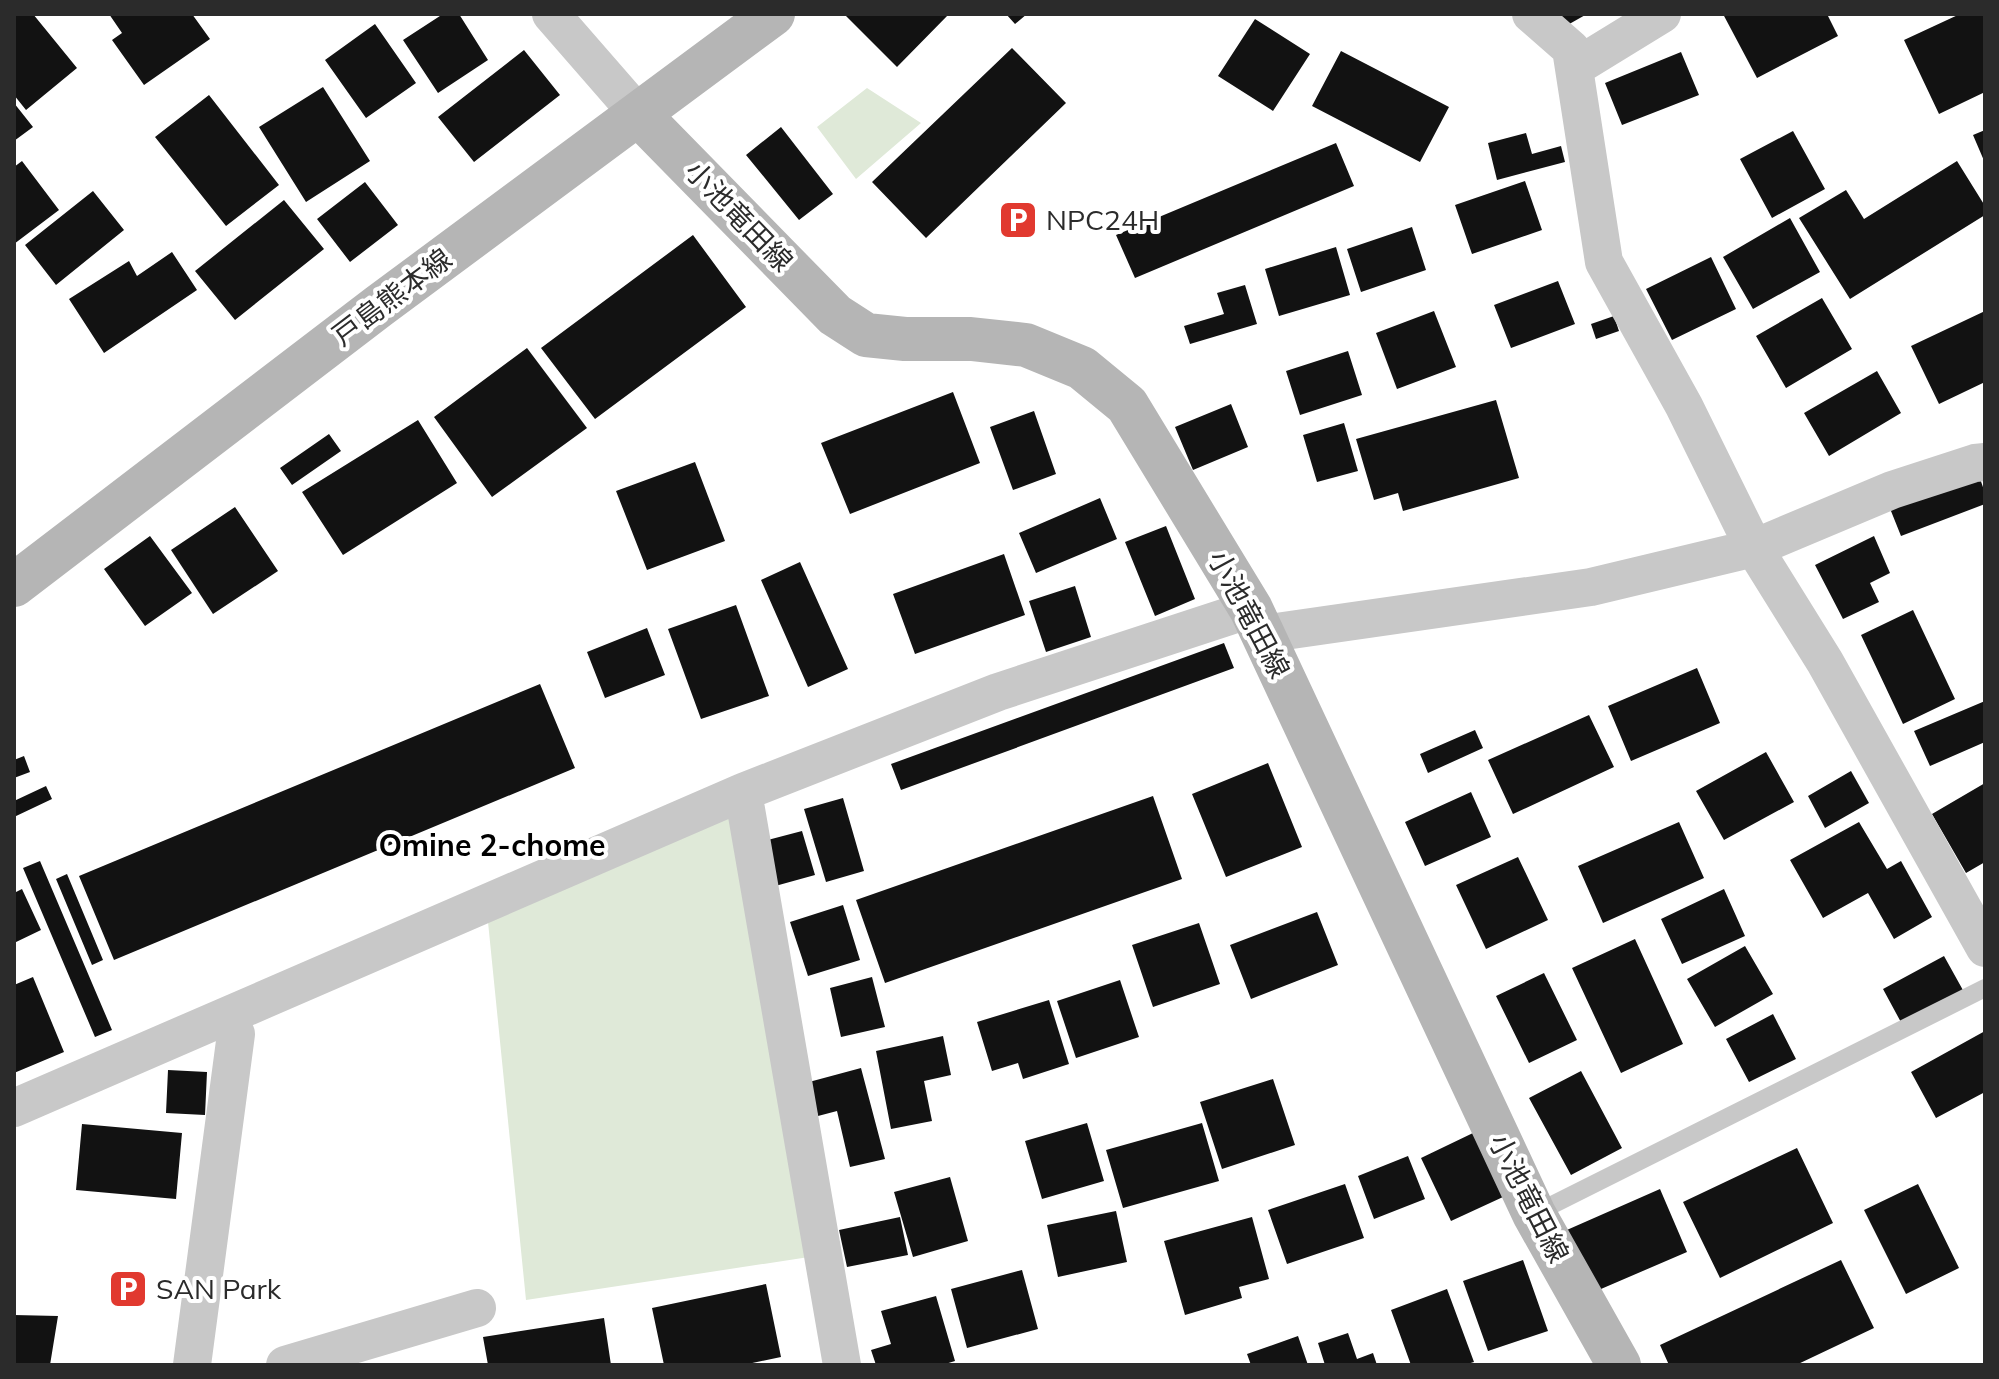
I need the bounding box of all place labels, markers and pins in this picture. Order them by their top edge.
parking icon: NPC24H [997,199,1039,241]
place label: NPC24H [1046,202,1159,237]
parking icon: SAN Park [107,1268,149,1310]
place label: SAN Park [156,1271,282,1306]

